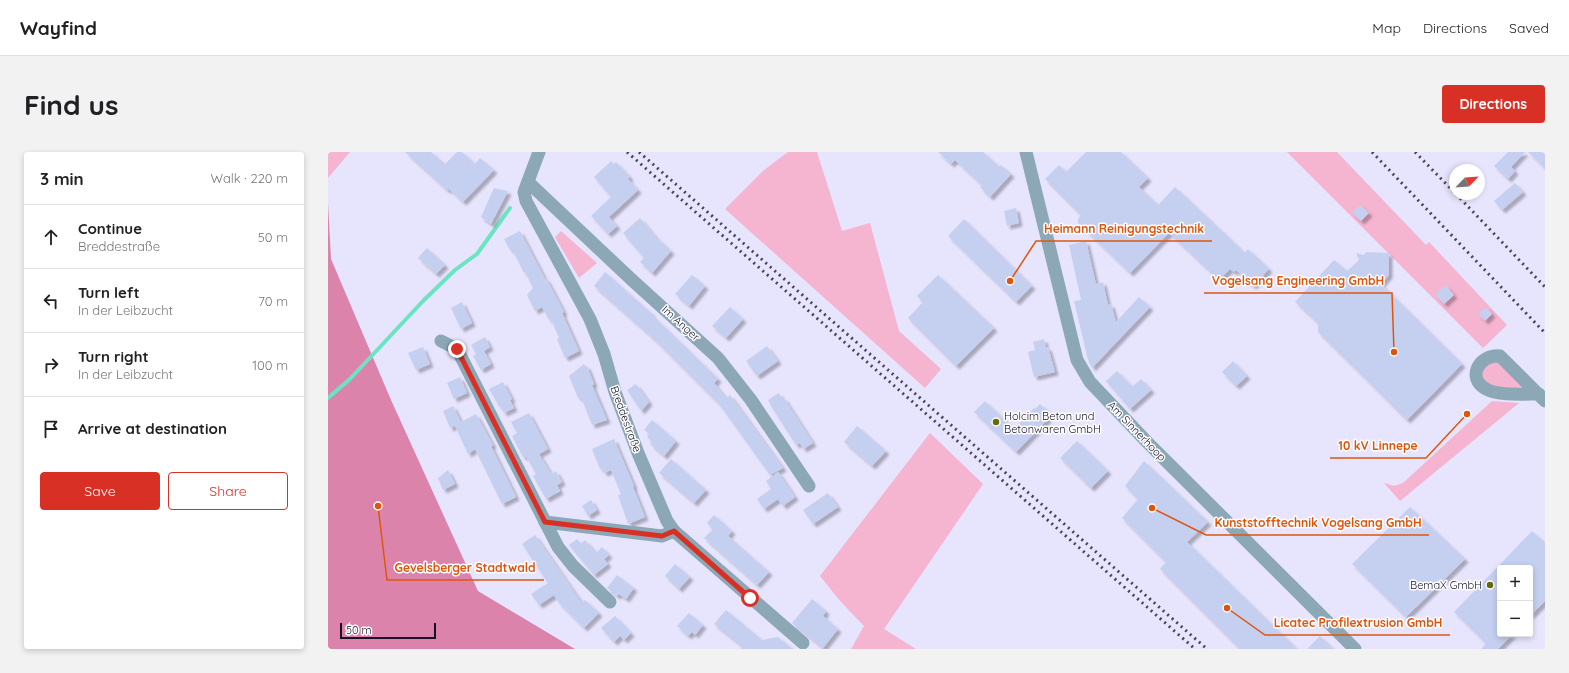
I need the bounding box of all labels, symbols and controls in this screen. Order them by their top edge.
text: Wayfind [20,16,97,40]
text: Map [1372,19,1401,37]
text: Directions [1423,19,1487,37]
text: Saved [1509,19,1549,37]
button: Directions [1442,85,1545,123]
text: Find us [24,87,118,122]
north arrow [1449,164,1485,200]
text: 3 min [40,168,84,189]
text: Walk · 220 m [211,170,288,186]
callout: Heimann Reinigungstechnik [1036,217,1212,241]
text: Continue [78,219,142,238]
text: Heimann Reinigungstechnik [1044,221,1204,236]
icon: ahead [40,226,62,248]
text: 50 m [258,229,288,245]
text: Breddestraße [78,238,160,254]
callout: Vogelsang Engineering GmbH [1204,269,1392,293]
text: Vogelsang Engineering GmbH [1212,273,1384,288]
text: Turn left [78,283,140,302]
icon: left [40,290,62,312]
text: 70 m [258,293,288,309]
text: In der Leibzucht [78,302,173,318]
street label: Im Anger [659,302,703,344]
route end [448,340,466,358]
text: Turn right [78,347,149,366]
icon: right [40,354,62,376]
text: 100 m [252,357,288,373]
text: In der Leibzucht [78,366,173,382]
street label: Breddestraße [608,384,644,454]
street label: Am Sinnerhoop [1105,398,1169,464]
place label: Holcim Beton und Betonwaren GmbH [1004,409,1101,436]
marker: Holcim Beton und Betonwaren GmbH [991,417,1001,427]
icon: arrive [40,418,62,440]
text: Arrive at destination [78,419,227,438]
callout: 10 kV Linnepe [1330,434,1426,458]
text: 10 kV Linnepe [1338,438,1418,453]
button: Save [40,472,160,510]
button: Share [168,472,288,510]
callout: Kunststofftechnik Vogelsang GmbH [1206,511,1429,535]
text: Kunststofftechnik Vogelsang GmbH [1214,515,1422,530]
callout: Gevelsberger Stadtwald [387,556,544,580]
text: Gevelsberger Stadtwald [395,560,535,575]
map controls [1497,565,1533,637]
button: + [1497,565,1533,601]
place label: BemaX GmbH [1410,578,1482,592]
marker: BemaX GmbH [1485,580,1495,590]
route start [741,589,759,607]
button: − [1497,601,1533,637]
callout: Licatec Profilextrusion GmbH [1265,611,1450,635]
text: Licatec Profilextrusion GmbH [1274,615,1442,630]
scale bar [340,621,436,640]
text: 50 m [346,623,372,637]

